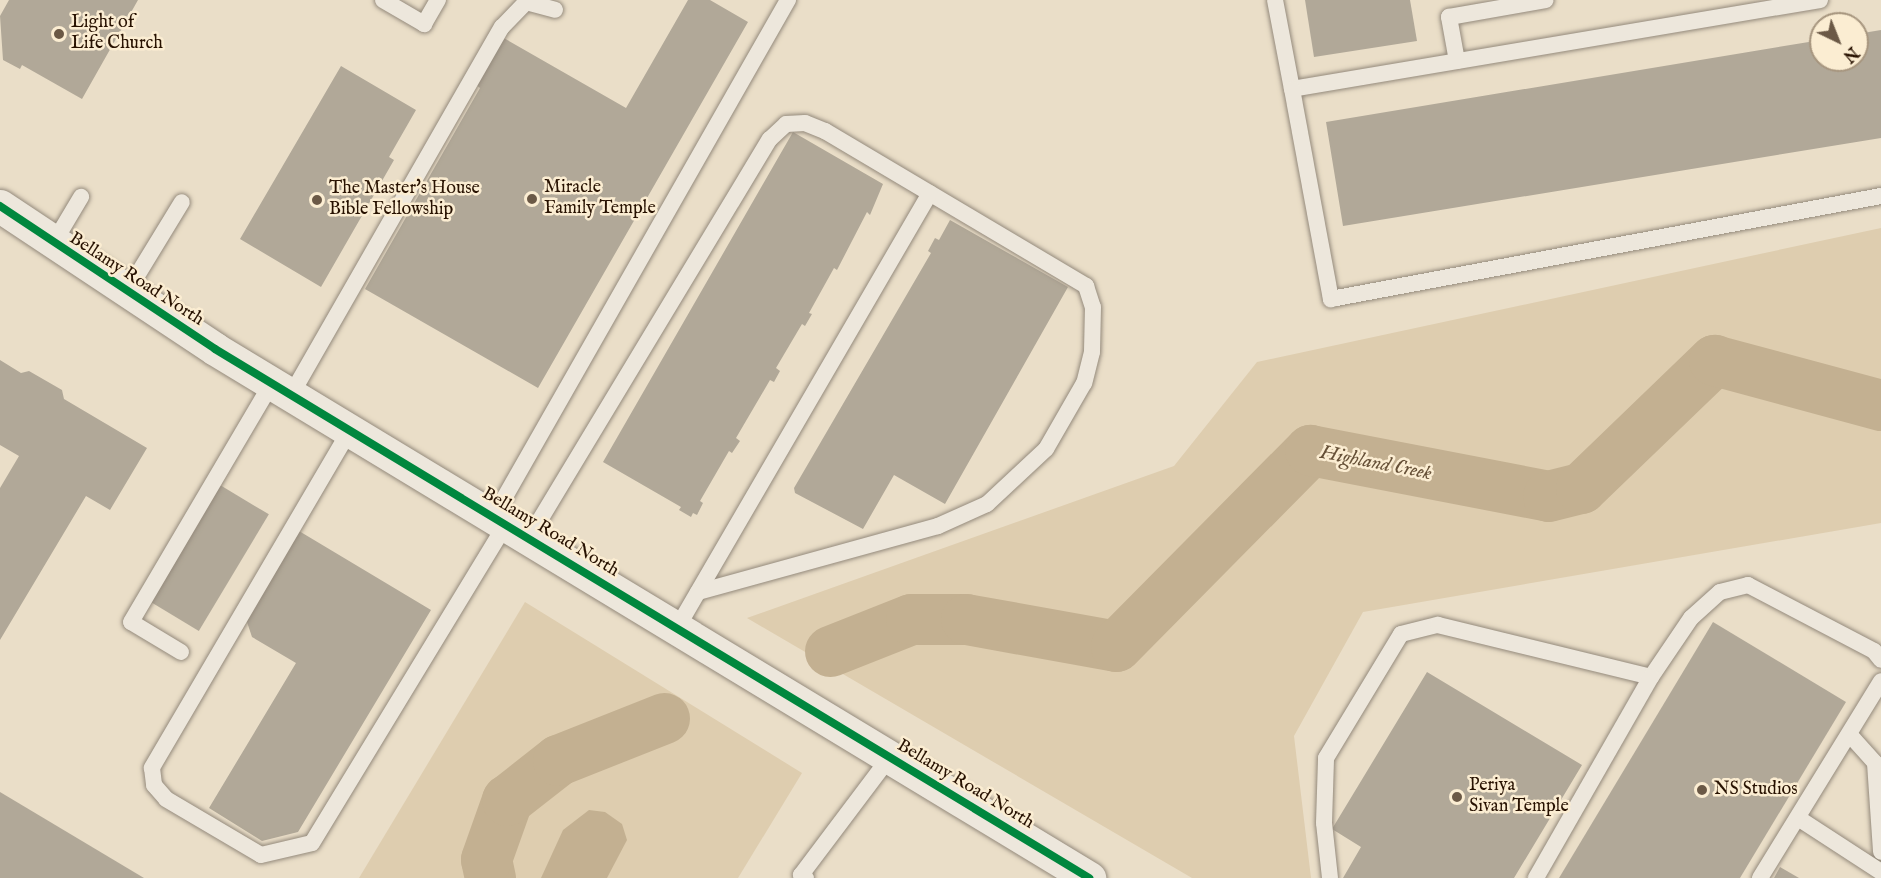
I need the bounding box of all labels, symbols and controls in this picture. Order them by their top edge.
north arrow [1809,12,1869,72]
place label: Light of Life Church [71,13,163,56]
marker: Light of Life Church [52,27,66,41]
text: N [1838,42,1862,66]
place label: Miracle Family Temple [544,178,656,220]
place label: The Master's House Bible Fellowship [329,179,480,222]
marker: Miracle Family Temple [525,192,539,206]
marker: The Master's House Bible Fellowship [310,193,324,207]
street label: Bellamy Road North [65,228,207,332]
water label: Highland Creek [1318,440,1434,486]
street label: Bellamy Road North [478,484,622,582]
street label: Bellamy Road North [893,736,1037,834]
place label: Periya Sivan Temple [1469,776,1569,818]
place label: NS Studios [1714,779,1798,801]
marker: NS Studios [1695,783,1709,797]
marker: Periya Sivan Temple [1450,790,1464,804]

